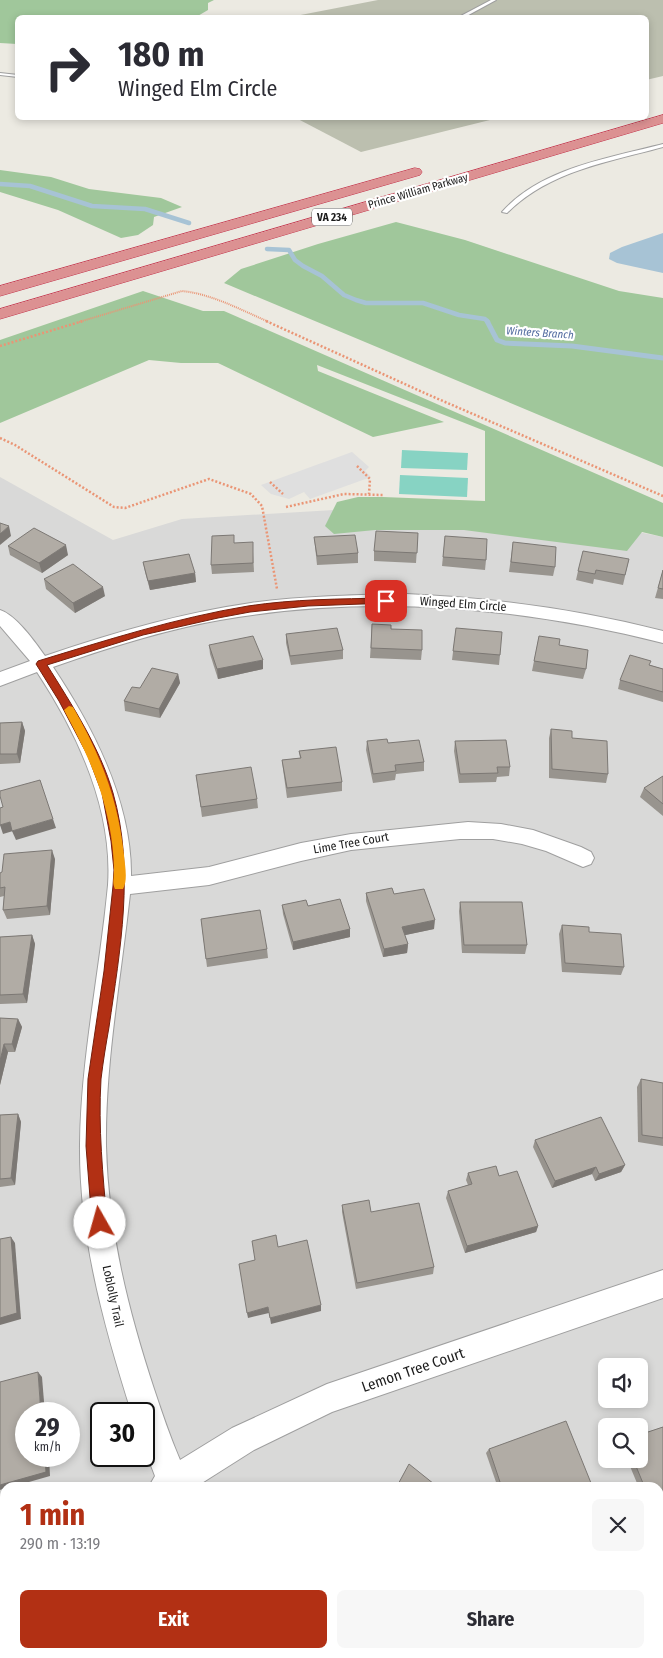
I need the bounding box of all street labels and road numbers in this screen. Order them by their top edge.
street label: Prince William Parkway [367,171,469,211]
road number: VA 234 [312,208,352,226]
street label: Winged Elm Circle [419,594,507,614]
street label: Lime Tree Court [312,829,390,857]
street label: Loblolly Trail [100,1264,126,1328]
street label: Lemon Tree Court [359,1344,467,1396]

